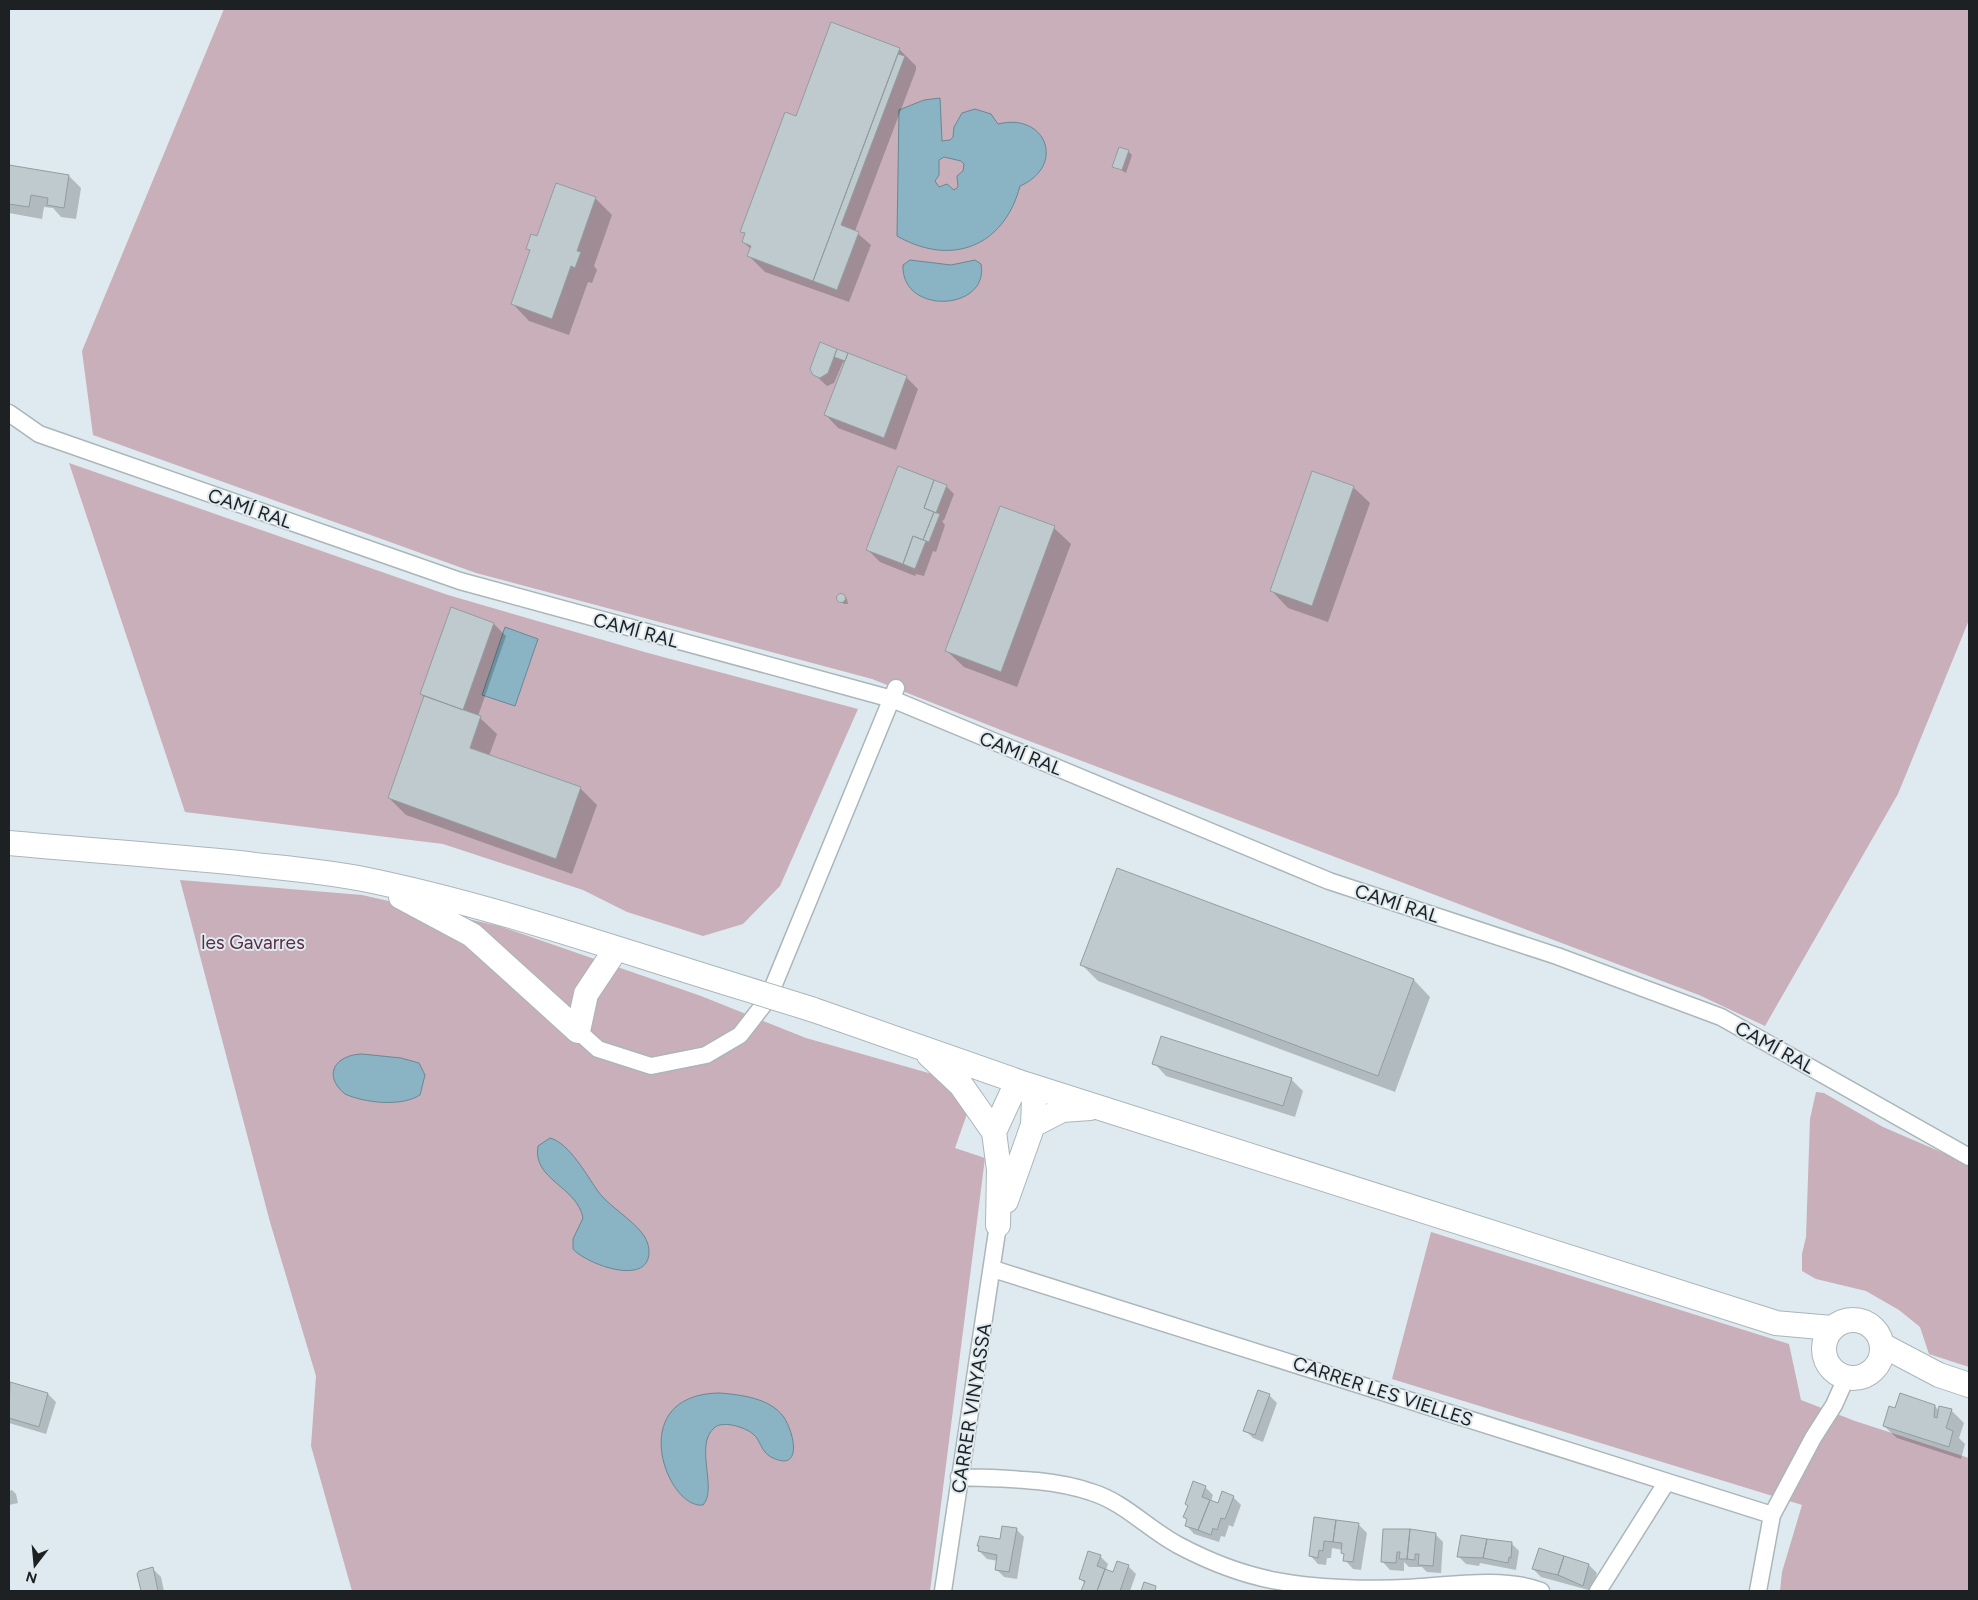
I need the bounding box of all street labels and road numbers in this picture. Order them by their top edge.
street label: CAMÍ RAL [205,483,295,534]
street label: CAMÍ RAL [591,608,681,653]
street label: CAMÍ RAL [976,726,1066,780]
street label: CAMÍ RAL [1352,879,1442,928]
street label: CAMÍ RAL [1731,1016,1819,1079]
street label: CARRER VINYASSA [947,1321,996,1495]
street label: CARRER LES VIELLES [1290,1352,1476,1431]

